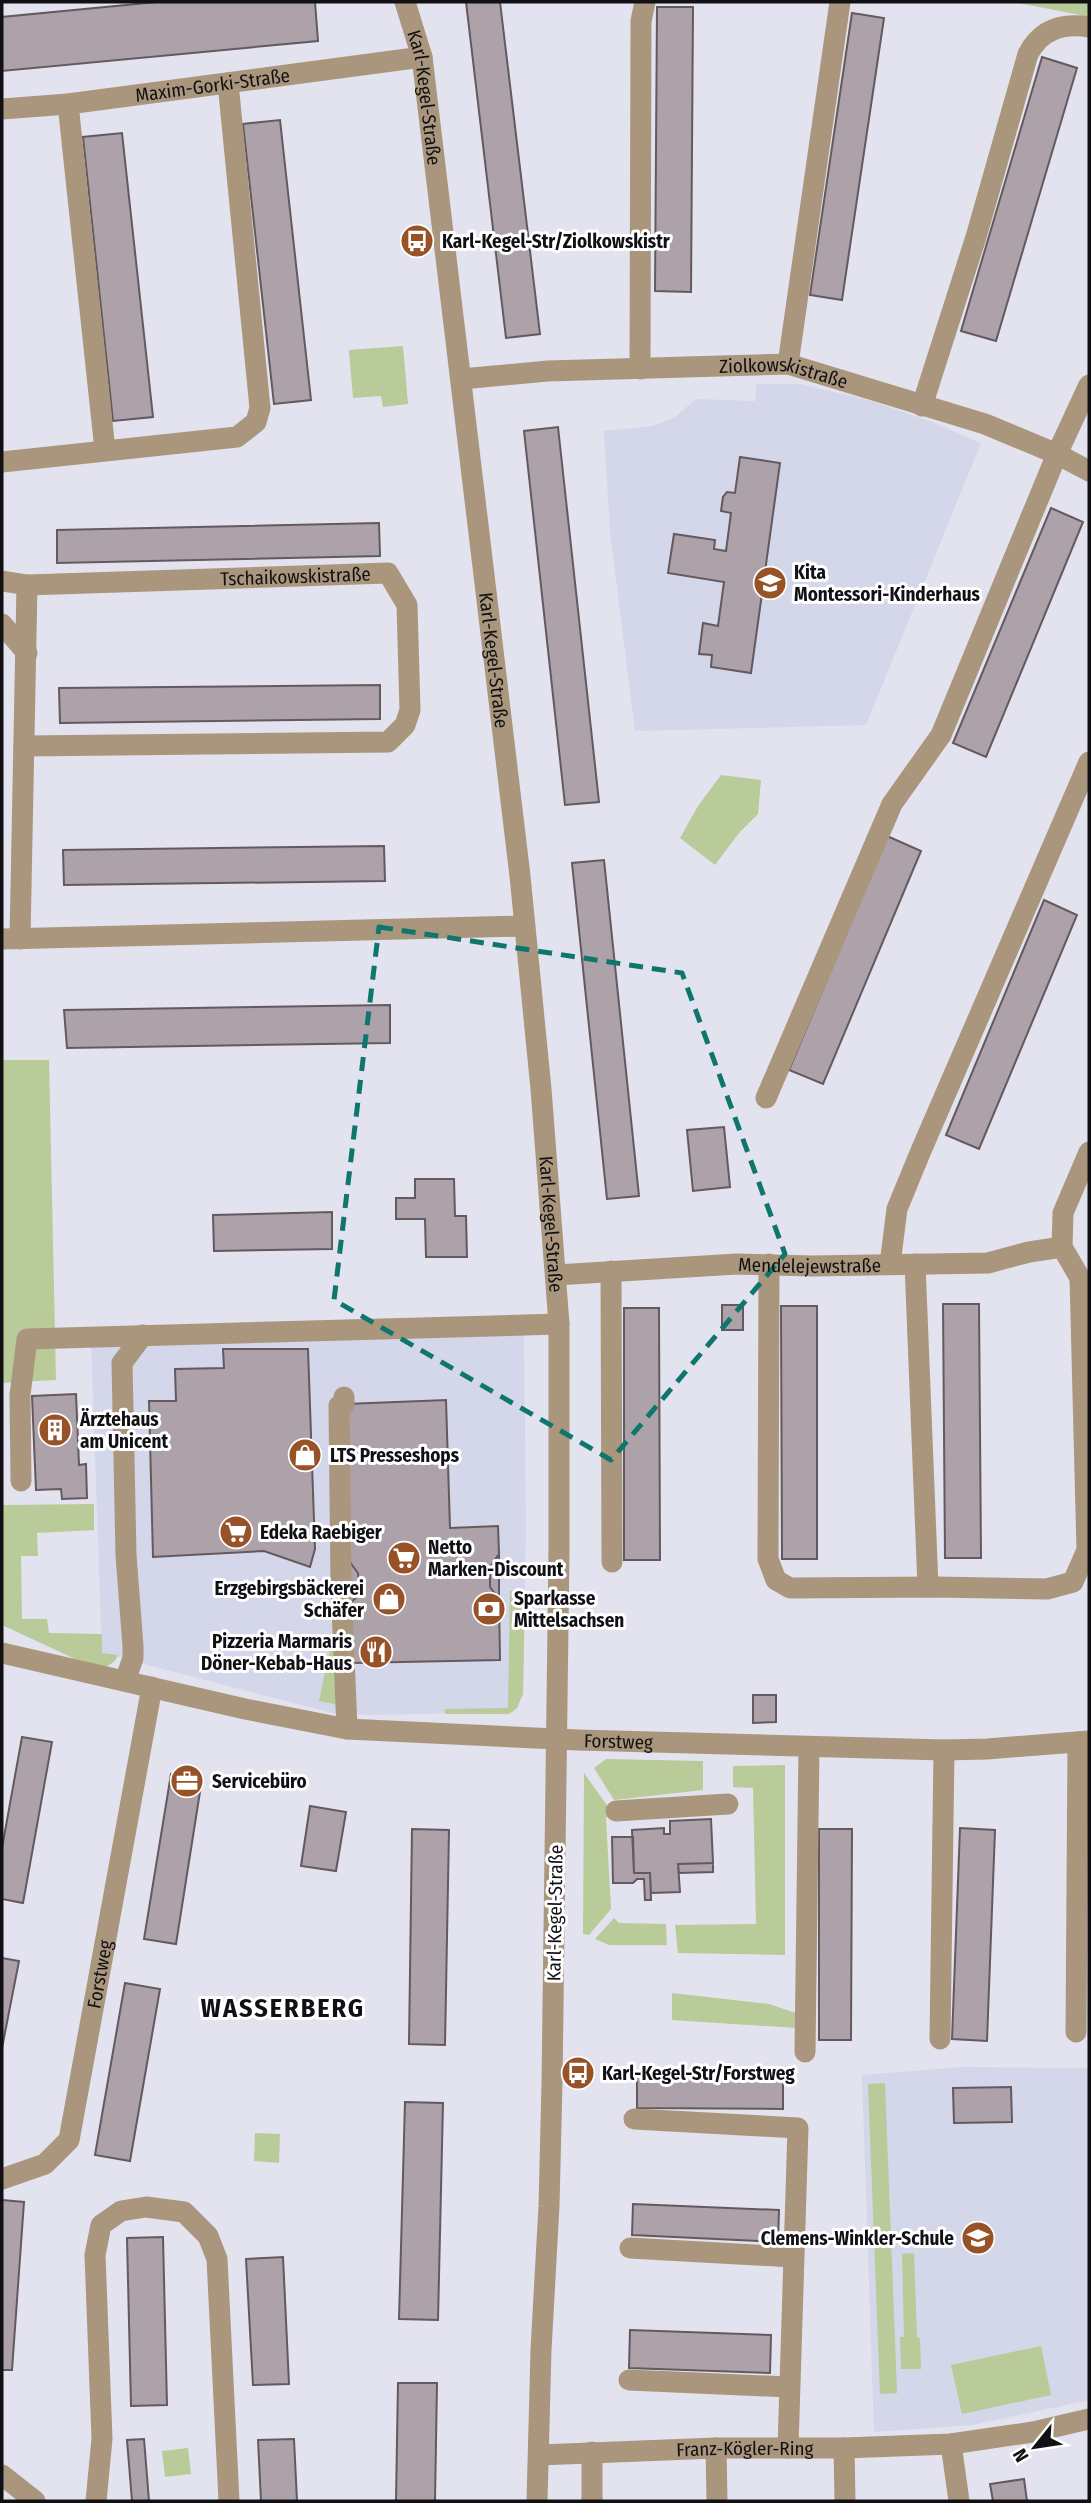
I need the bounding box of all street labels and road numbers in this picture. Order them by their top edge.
street label: Karl-Kegel-Straße [403,27,446,166]
street label: Maxim-Gorki-Straße [134,63,291,106]
street label: Ziolkowskistraße [719,353,851,393]
street label: Tschaikowskistraße [220,562,371,590]
street label: Karl-Kegel-Straße [475,591,514,729]
street label: Karl-Kegel-Straße [535,1155,568,1293]
street label: Mendelejewstraße [738,1253,881,1278]
street label: Forstweg [584,1729,653,1754]
street label: Karl-Kegel-Straße [542,1845,568,1981]
street label: Forstweg [82,1938,117,2010]
street label: Franz-Kögler-Ring [676,2436,814,2461]

